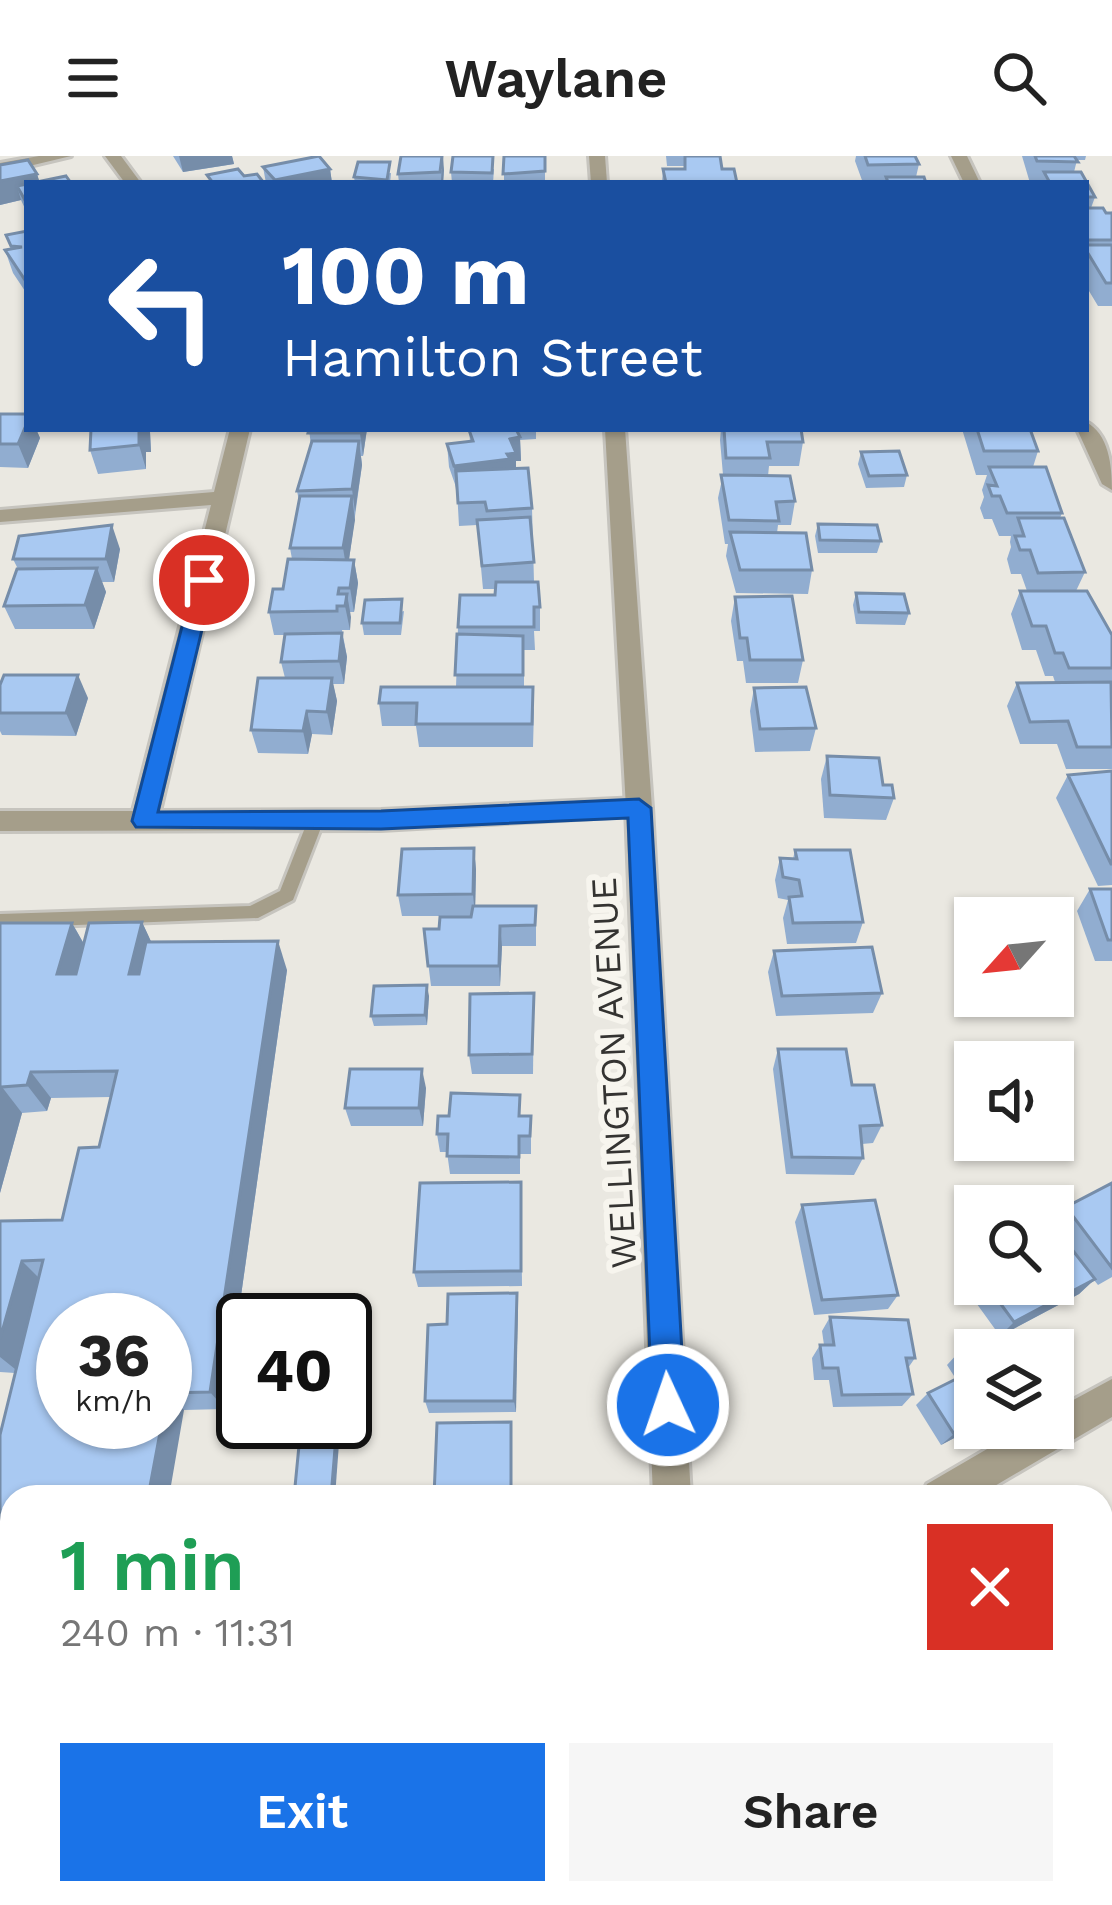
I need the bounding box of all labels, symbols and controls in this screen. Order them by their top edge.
icon: menu [60,45,126,111]
icon: search [986,45,1052,111]
text: Waylane [445,47,667,110]
text: 100 m [282,226,529,324]
icon: left [84,228,240,384]
text: Hamilton Street [282,326,703,389]
pin [153,529,255,631]
icon: arrive [171,547,237,613]
street label: WELLINGTON AVENUE [583,876,645,1269]
north arrow [954,897,1074,1017]
map controls [954,897,1074,1449]
button: sound [954,1041,1074,1161]
button: search [954,1185,1074,1305]
speed limit sign: 40 [216,1293,372,1449]
text: 36 [78,1320,150,1391]
button: layers [954,1329,1074,1449]
position arrow [605,1342,731,1468]
text: km/h [75,1383,153,1418]
text: 1 min [60,1523,245,1607]
button: close [927,1524,1053,1650]
text: 240 m · 11:31 [60,1610,295,1655]
button: Exit [60,1743,545,1881]
button: Share [569,1743,1053,1881]

